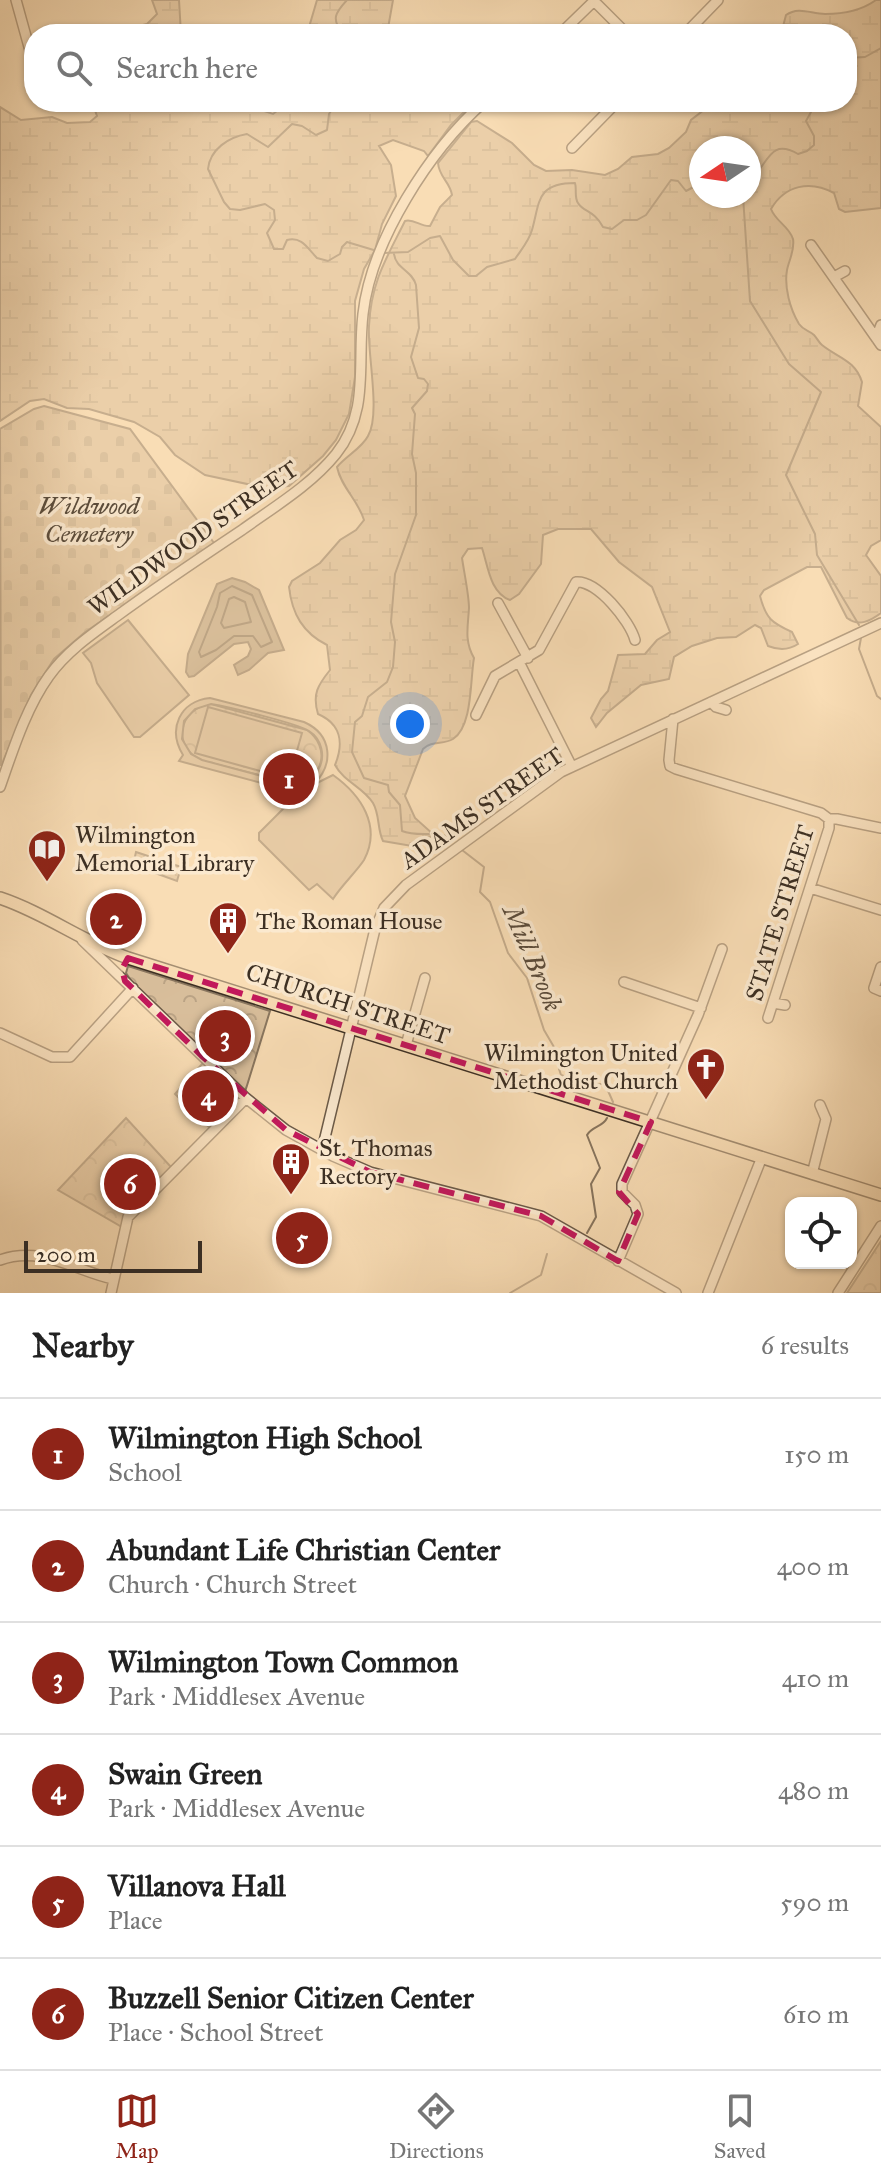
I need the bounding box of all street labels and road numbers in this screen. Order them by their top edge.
street label: WILDWOOD STREET [82,454,304,622]
street label: ADAMS STREET [394,741,569,876]
street label: STATE STREET [739,822,821,1004]
street label: CHURCH STREET [242,957,454,1051]

